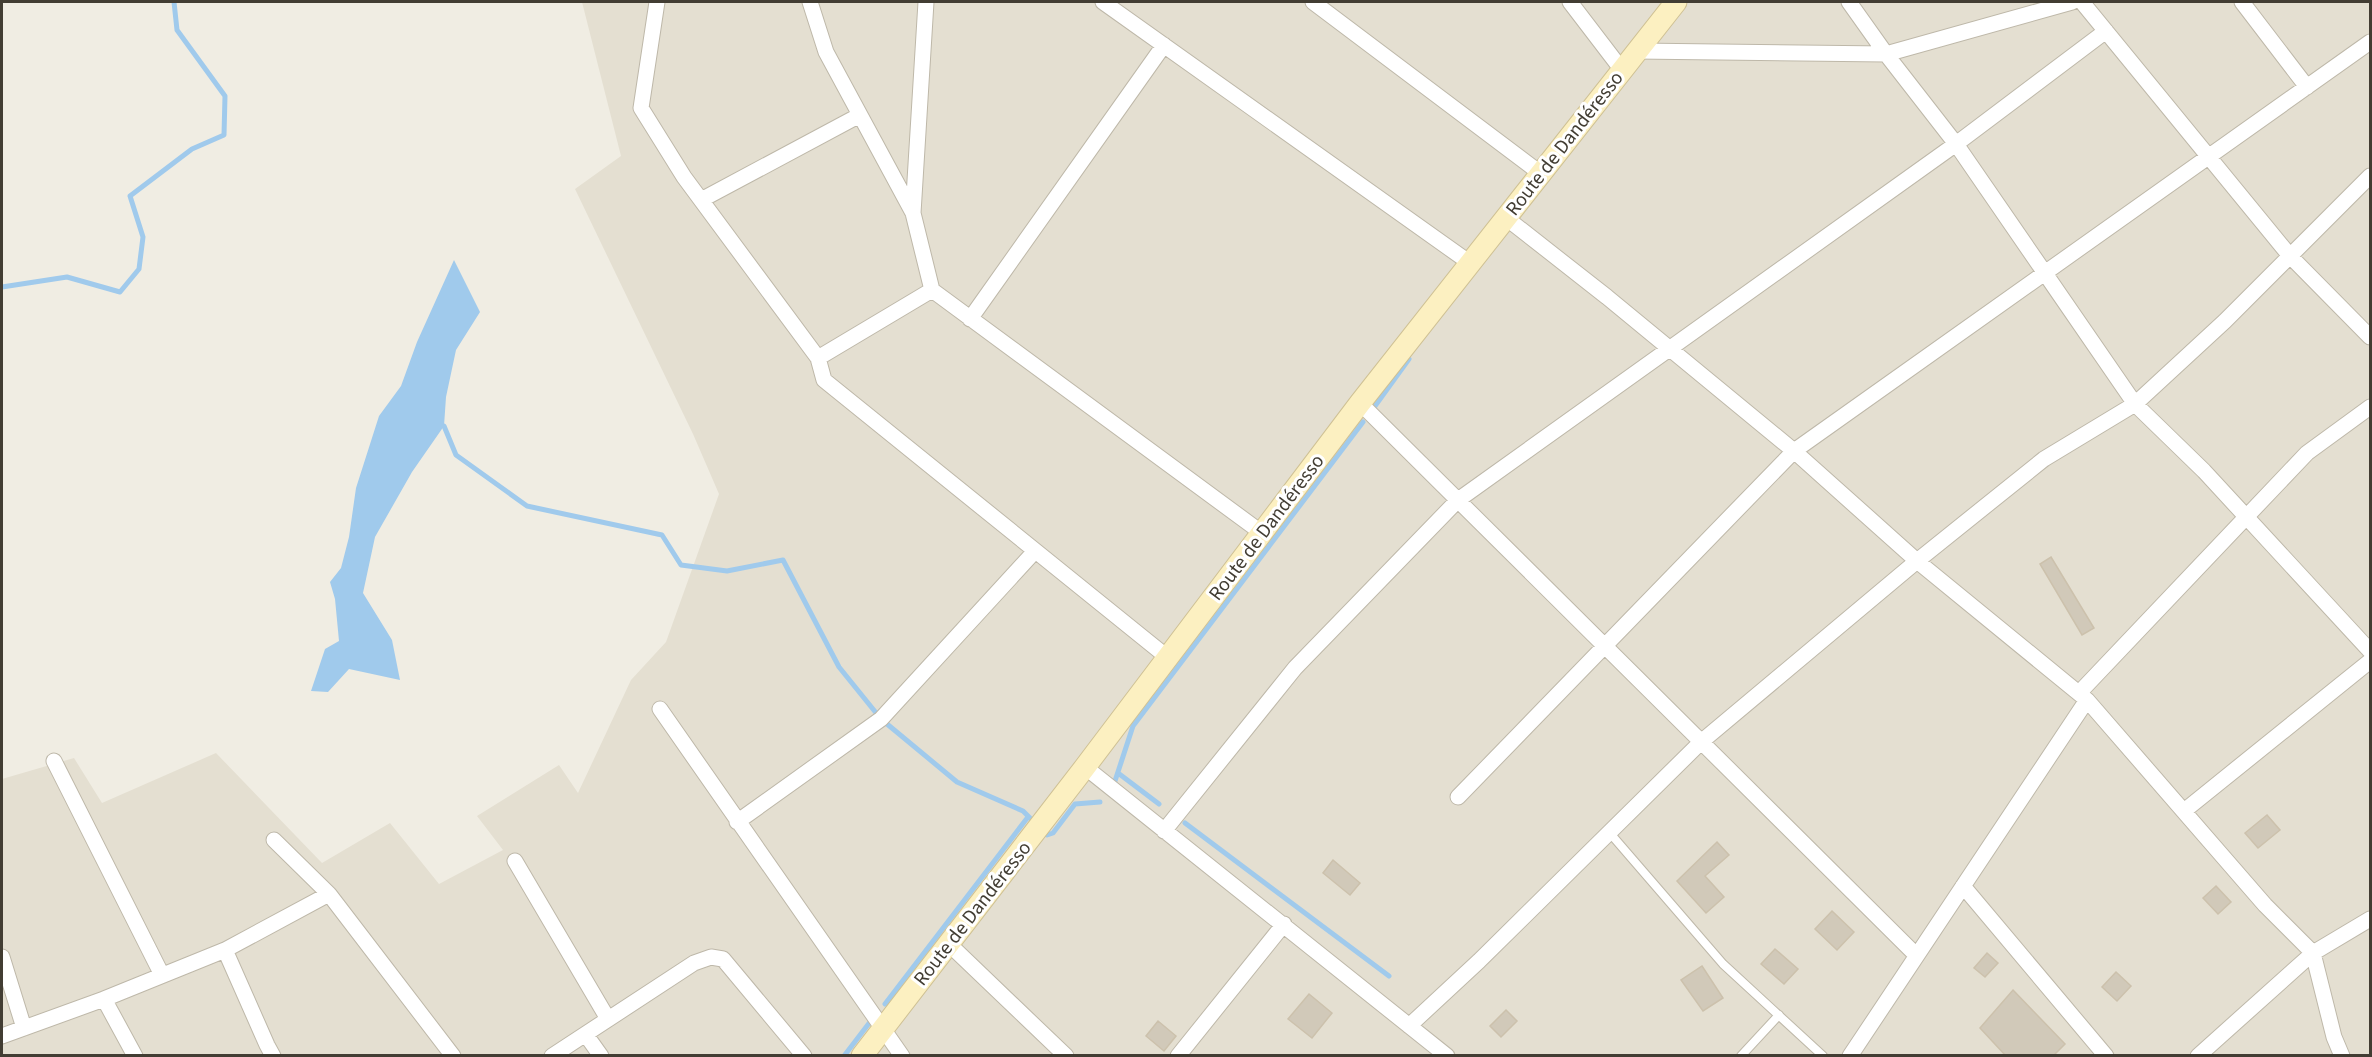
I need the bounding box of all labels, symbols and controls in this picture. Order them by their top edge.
street label: Route de Dandéresso [1499,65,1630,222]
street label: Route de Dandéresso [1202,449,1331,607]
street label: Route de Dandéresso [907,835,1038,992]

